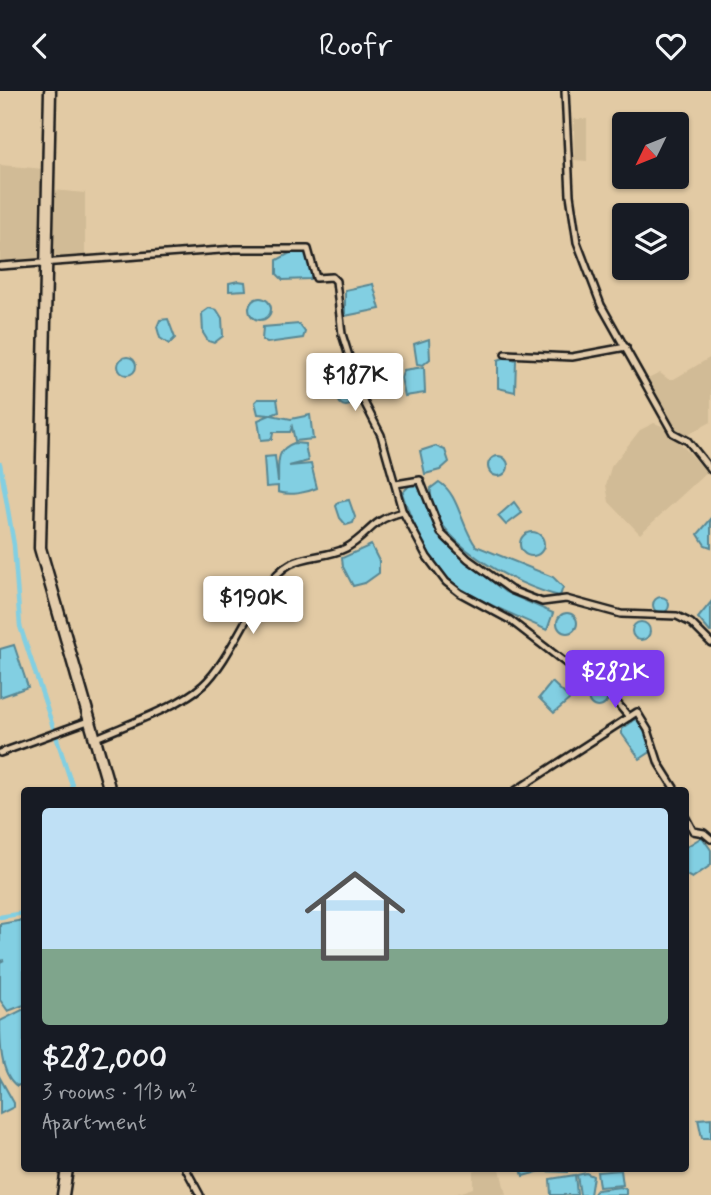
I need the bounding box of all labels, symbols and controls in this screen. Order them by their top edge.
text: Roofr [319,25,392,67]
icon: back [21,27,59,65]
icon: heart [652,27,690,65]
north arrow [612,112,690,189]
map controls [612,112,689,280]
button: layers [612,203,689,280]
pin: $187K [306,353,404,413]
text: $187K [322,361,388,391]
pin: $190K [204,577,302,636]
text: $190K [219,584,287,614]
pin: $282K [566,651,664,710]
text: $282K [581,658,649,688]
icon: home [292,853,418,979]
text: $282,000 [42,1039,167,1078]
text: 3 rooms · 113 m² [42,1078,197,1108]
text: Apartment [42,1108,147,1138]

